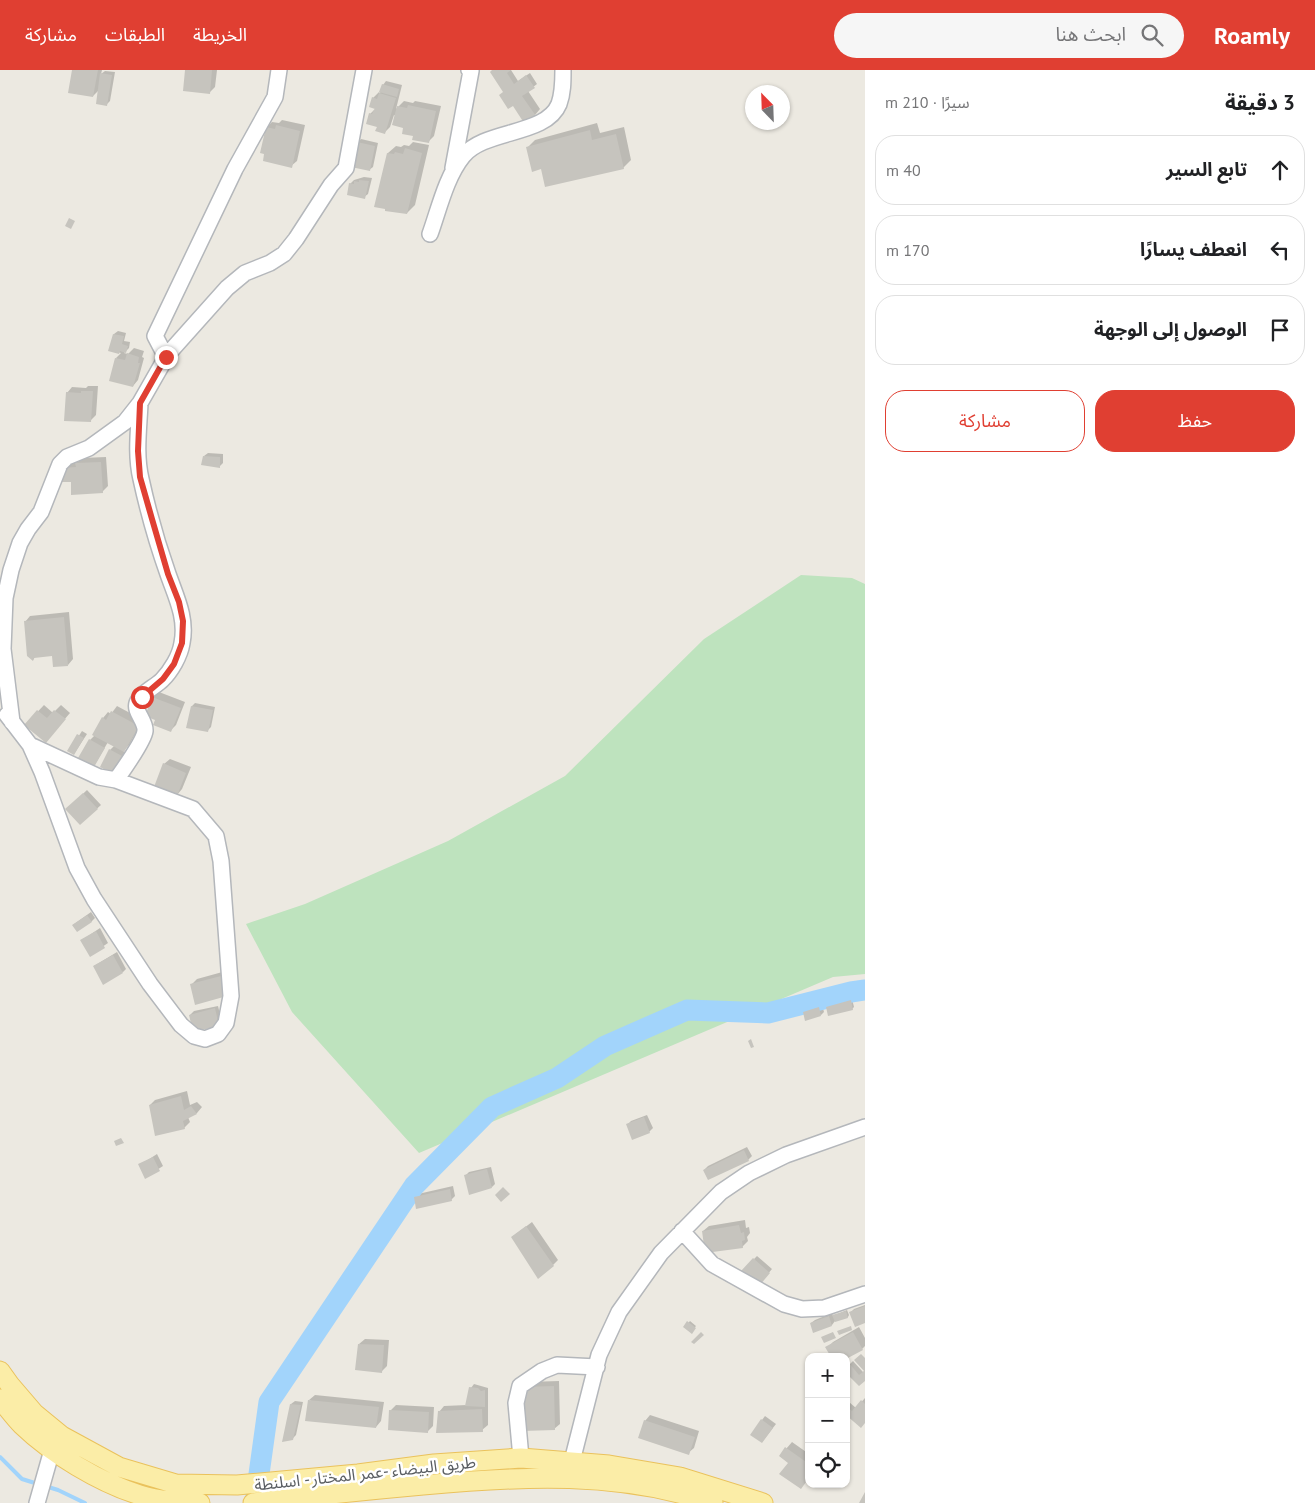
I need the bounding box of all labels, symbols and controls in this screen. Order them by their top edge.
search box [834,13,1184,58]
text: Roamly [1214,20,1290,51]
icon: search [1138,21,1166,49]
text: ابحث هنا [1056,22,1126,46]
text: مشاركة [25,23,77,46]
text: الطبقات [105,23,165,46]
text: الخريطة [193,23,247,46]
north arrow [745,85,790,130]
text: 3 دقيقة [1225,89,1295,116]
text: سيرًا · 210 m [885,92,970,112]
icon: ahead [1266,156,1294,184]
text: تابع السير [1166,157,1247,181]
text: 40 m [886,160,921,180]
icon: left [1266,236,1294,264]
text: انعطف يسارًا [1140,237,1247,261]
text: 170 m [886,240,929,260]
icon: arrive [1266,316,1294,344]
text: الوصول إلى الوجهة [1094,317,1247,341]
route end [155,346,178,369]
button: مشاركة [885,390,1085,452]
button: حفظ [1095,390,1295,452]
route start [131,686,154,709]
map controls [805,1353,850,1488]
button: + [805,1353,850,1398]
button: − [805,1398,850,1443]
button: locate [805,1443,850,1488]
street label: طريق البيضاء -عمر المختار - اسلنطة [253,1451,477,1496]

